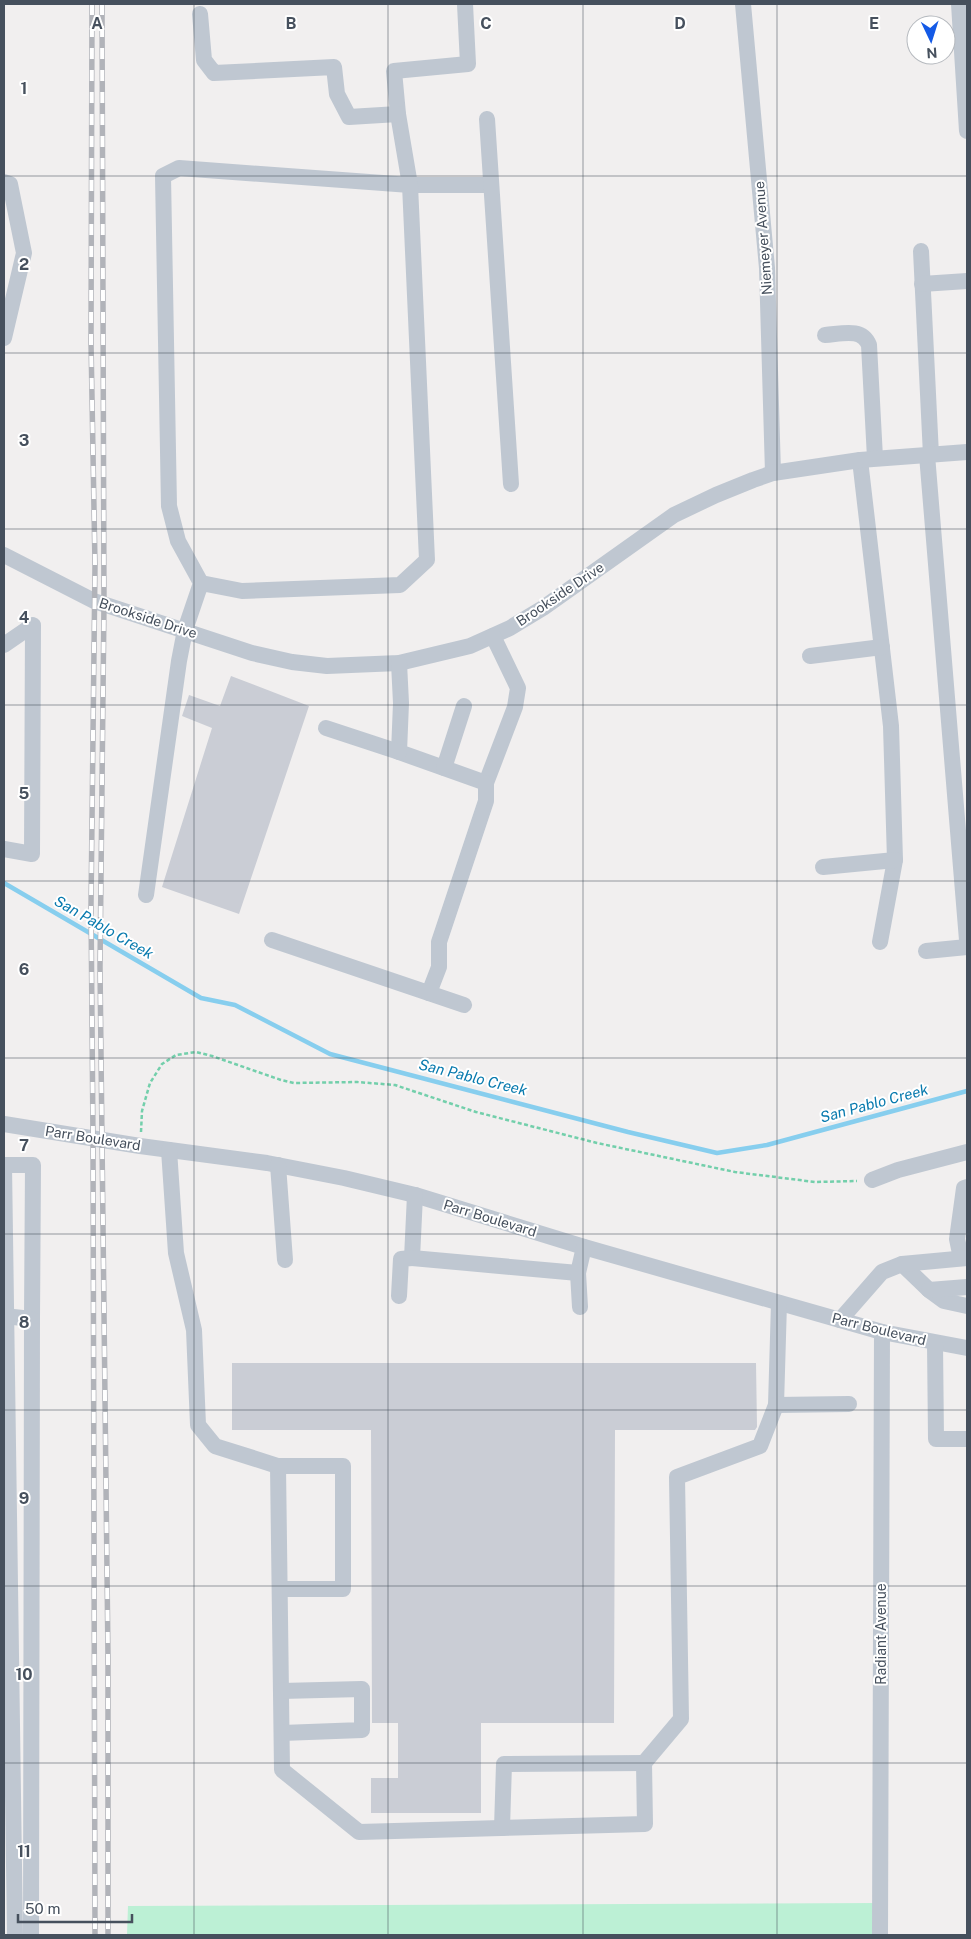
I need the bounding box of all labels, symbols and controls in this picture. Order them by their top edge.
text: A [91,14,103,33]
text: B [286,14,297,33]
text: C [480,14,492,33]
text: D [674,14,686,33]
text: E [869,14,879,33]
north arrow [906,15,956,65]
text: N [926,45,938,61]
text: 1 [21,79,27,98]
street label: Niemeyer Avenue [751,180,775,295]
text: 2 [19,255,29,274]
text: 3 [19,431,29,450]
street label: Brookside Drive [513,559,607,629]
street label: Brookside Drive [97,595,199,641]
text: 4 [19,608,30,627]
text: 5 [19,784,30,803]
water label: San Pablo Creek [52,892,157,963]
text: 6 [19,960,29,979]
water label: San Pablo Creek [417,1055,530,1099]
water label: San Pablo Creek [818,1080,931,1126]
street label: Parr Boulevard [44,1123,142,1153]
text: 7 [19,1136,29,1155]
street label: Parr Boulevard [442,1196,538,1240]
street label: Parr Boulevard [830,1310,928,1348]
text: 8 [19,1313,30,1332]
text: 9 [19,1489,29,1508]
street label: Radiant Avenue [873,1583,889,1685]
text: 10 [15,1665,33,1684]
text: 11 [17,1842,31,1861]
scale bar [18,1892,131,1924]
text: 50 m [25,1900,60,1917]

